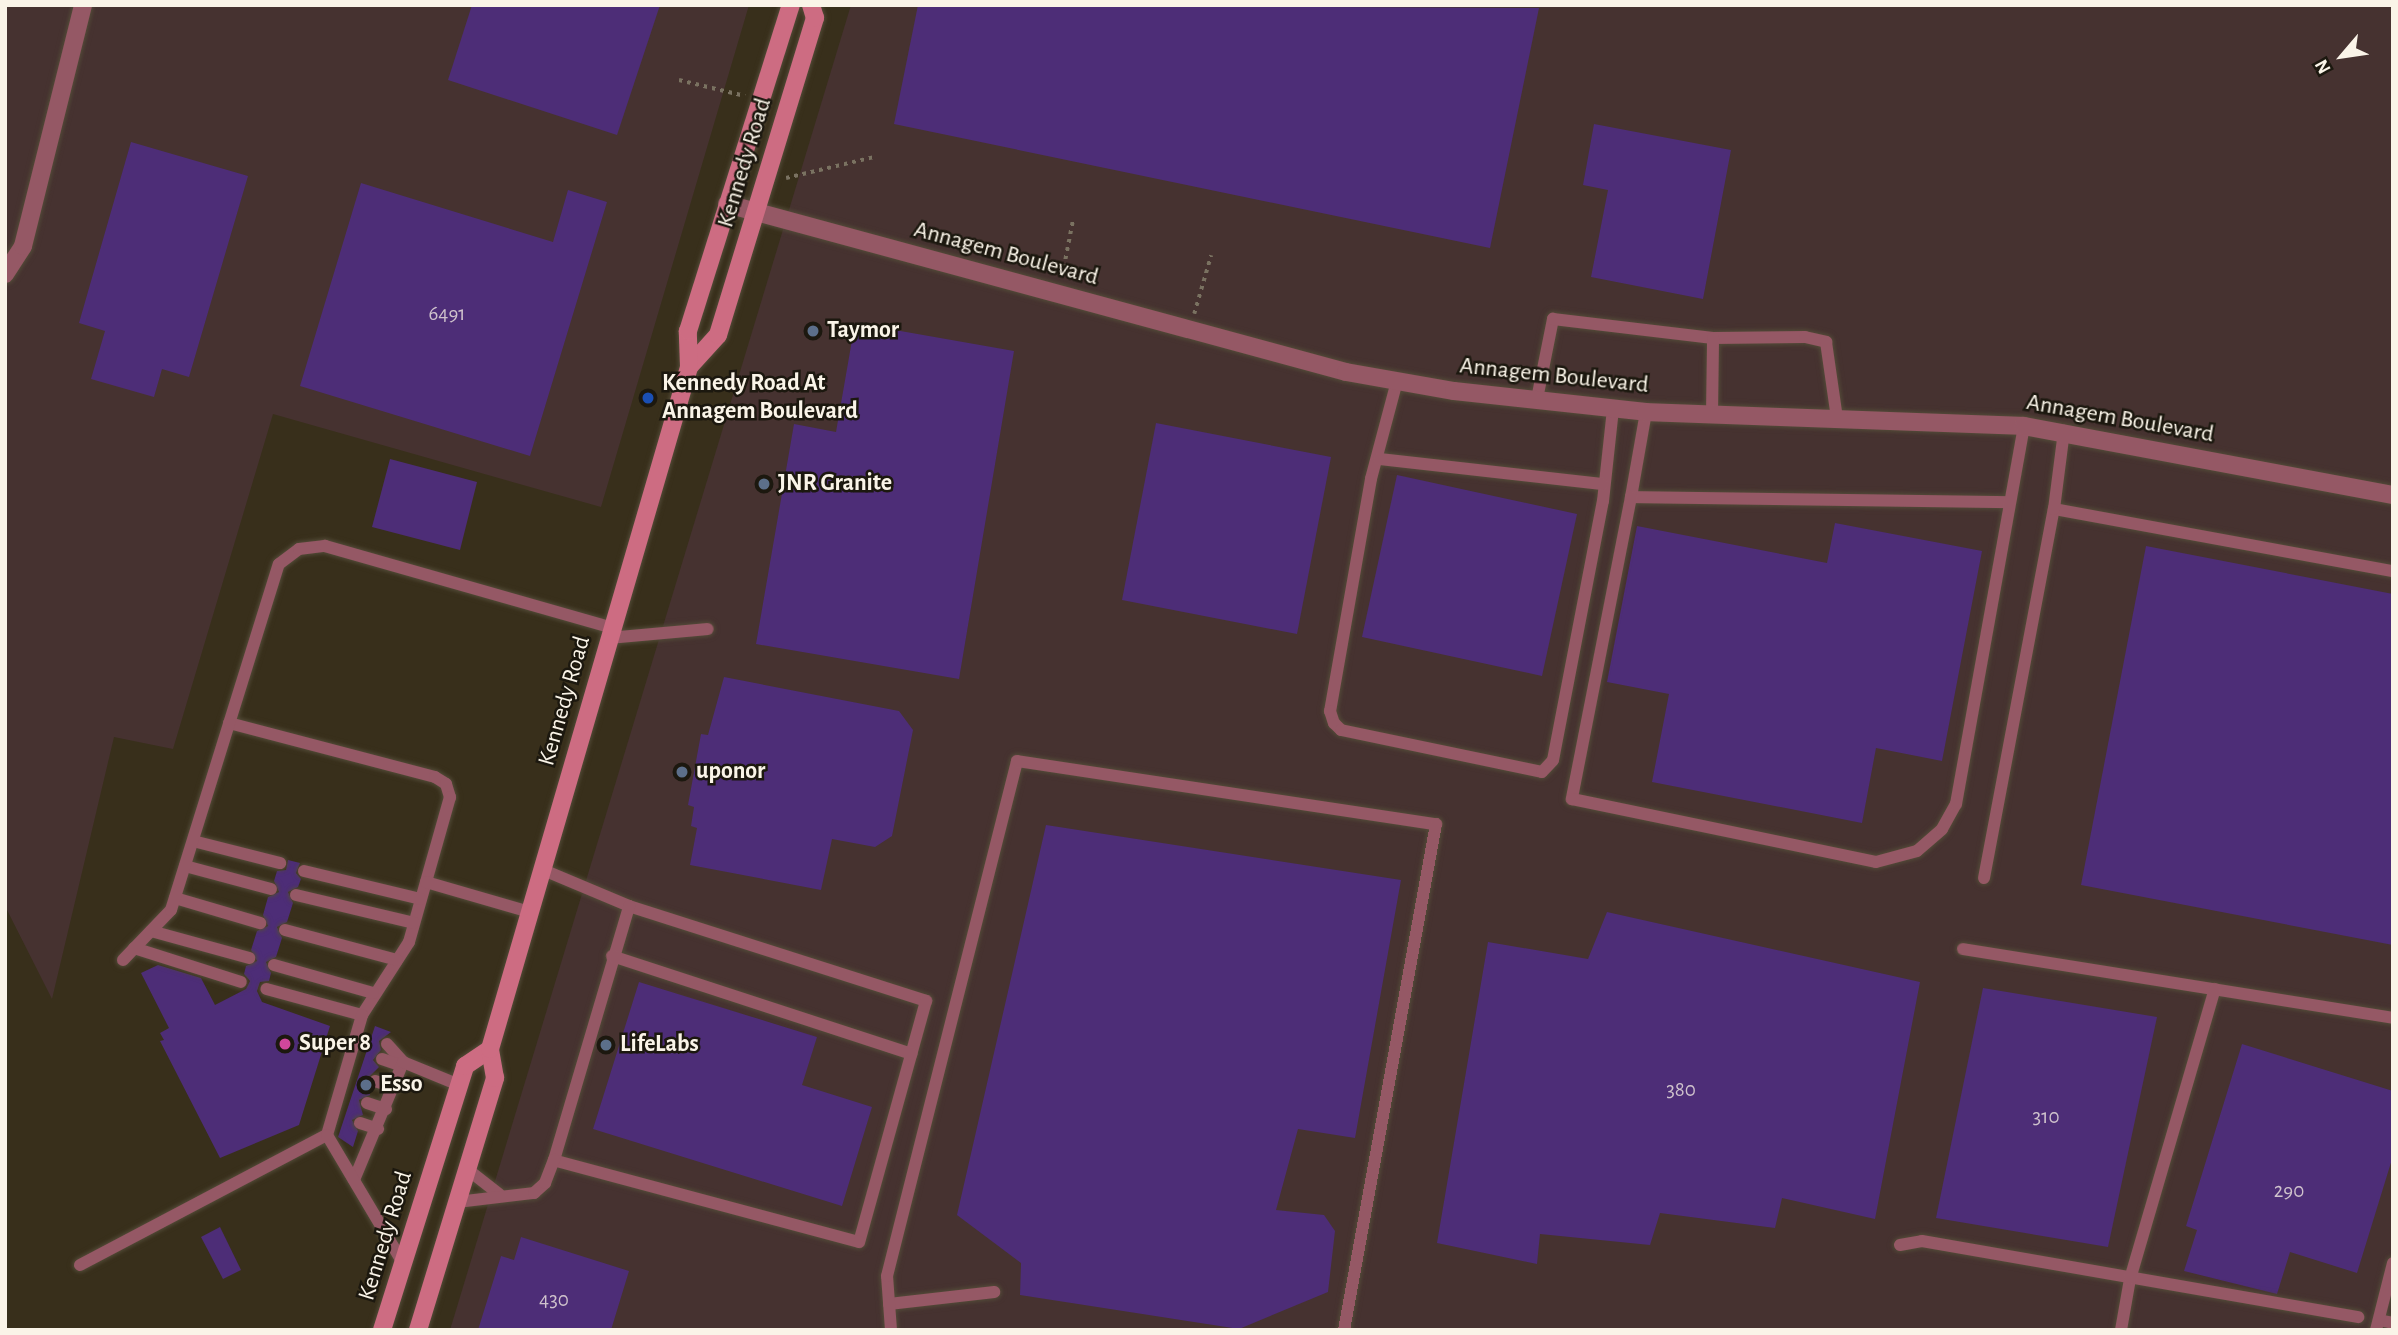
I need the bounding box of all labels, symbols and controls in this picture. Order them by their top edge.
north arrow [2307,21,2377,91]
text: N [2312,56,2335,77]
street label: Kennedy Road [712,95,778,231]
street label: Annagem Boulevard [911,216,1101,292]
house number: 6491 [428,301,466,327]
place label: Taymor [827,317,899,345]
marker: Taymor [805,323,821,339]
street label: Annagem Boulevard [1458,352,1650,400]
place label: Kennedy Road At Annagem Boulevard [662,370,858,426]
street label: Annagem Boulevard [2024,388,2216,450]
marker: Kennedy Road At Annagem Boulevard [640,390,656,406]
place label: JNR Granite [778,470,892,498]
marker: JNR Granite [756,476,772,492]
street label: Kennedy Road [533,633,597,769]
place label: uponor [696,758,765,786]
marker: uponor [674,764,690,780]
place label: Super 8 [299,1030,371,1058]
place label: LifeLabs [620,1031,699,1059]
marker: Super 8 [277,1036,293,1052]
marker: LifeLabs [598,1037,614,1053]
place label: Esso [380,1071,423,1099]
marker: Esso [358,1077,374,1093]
house number: 380 [1666,1077,1696,1103]
house number: 310 [2033,1104,2059,1130]
street label: Kennedy Road [353,1168,419,1304]
house number: 290 [2274,1178,2304,1204]
house number: 430 [539,1287,569,1313]

